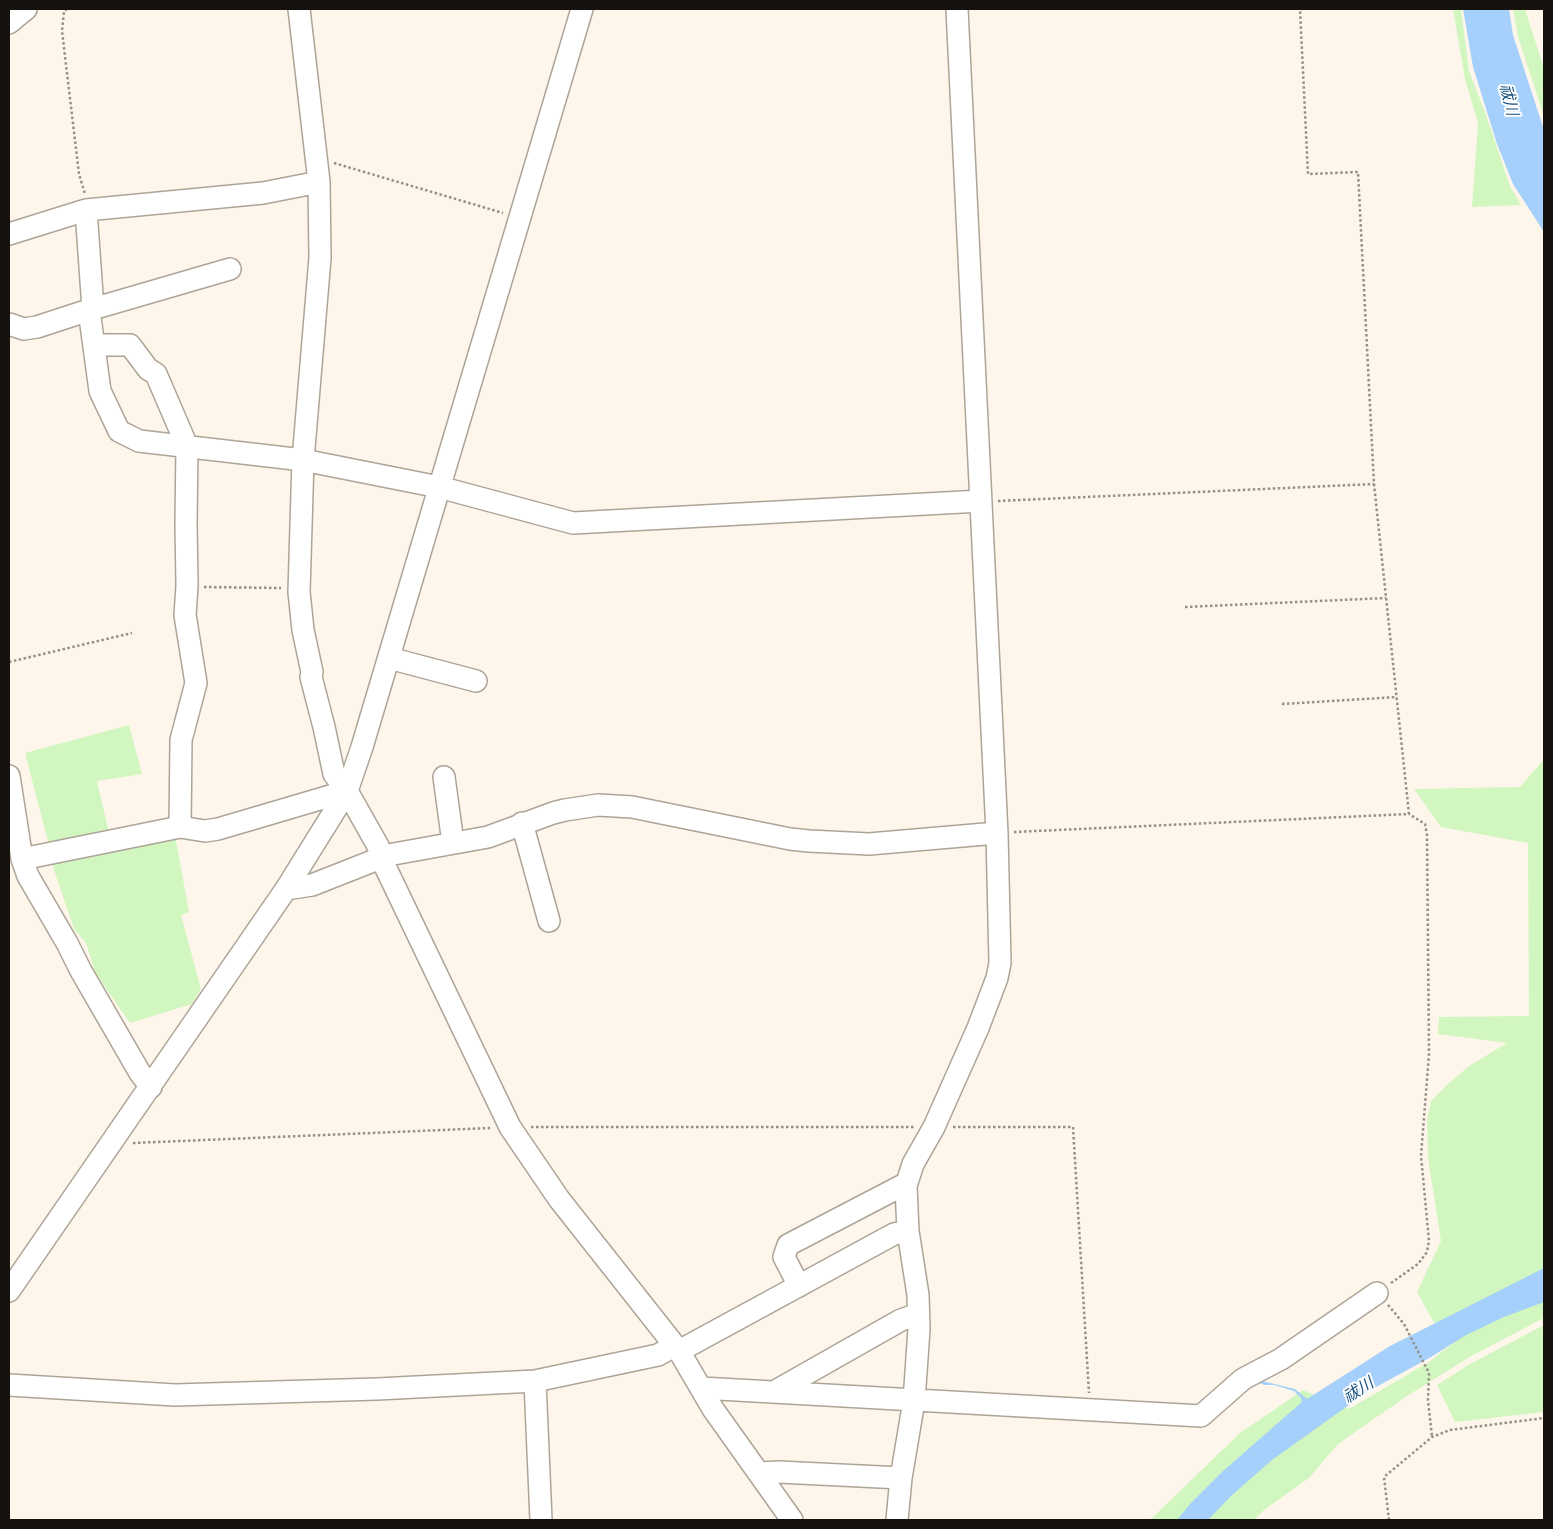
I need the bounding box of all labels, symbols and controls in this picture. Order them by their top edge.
water label: 祓川 [1495,82,1521,118]
water label: 祓川 [1340,1374,1378,1408]

